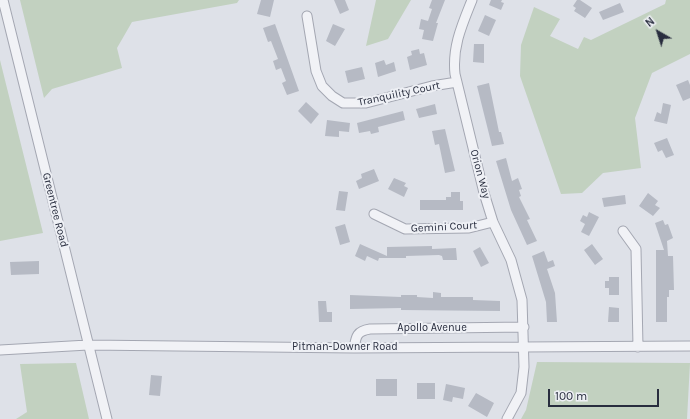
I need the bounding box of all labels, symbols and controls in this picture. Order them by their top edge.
north arrow [638,12,678,52]
text: N [643,15,657,30]
street label: Tranquility Court [357,79,441,109]
street label: Orion Way [467,148,493,200]
street label: Greentree Road [39,171,71,249]
street label: Gemini Court [411,219,477,235]
street label: Apollo Avenue [397,321,467,335]
street label: Pitman-Downer Road [292,340,398,354]
scale bar [550,381,661,407]
text: 100 m [555,389,587,403]

